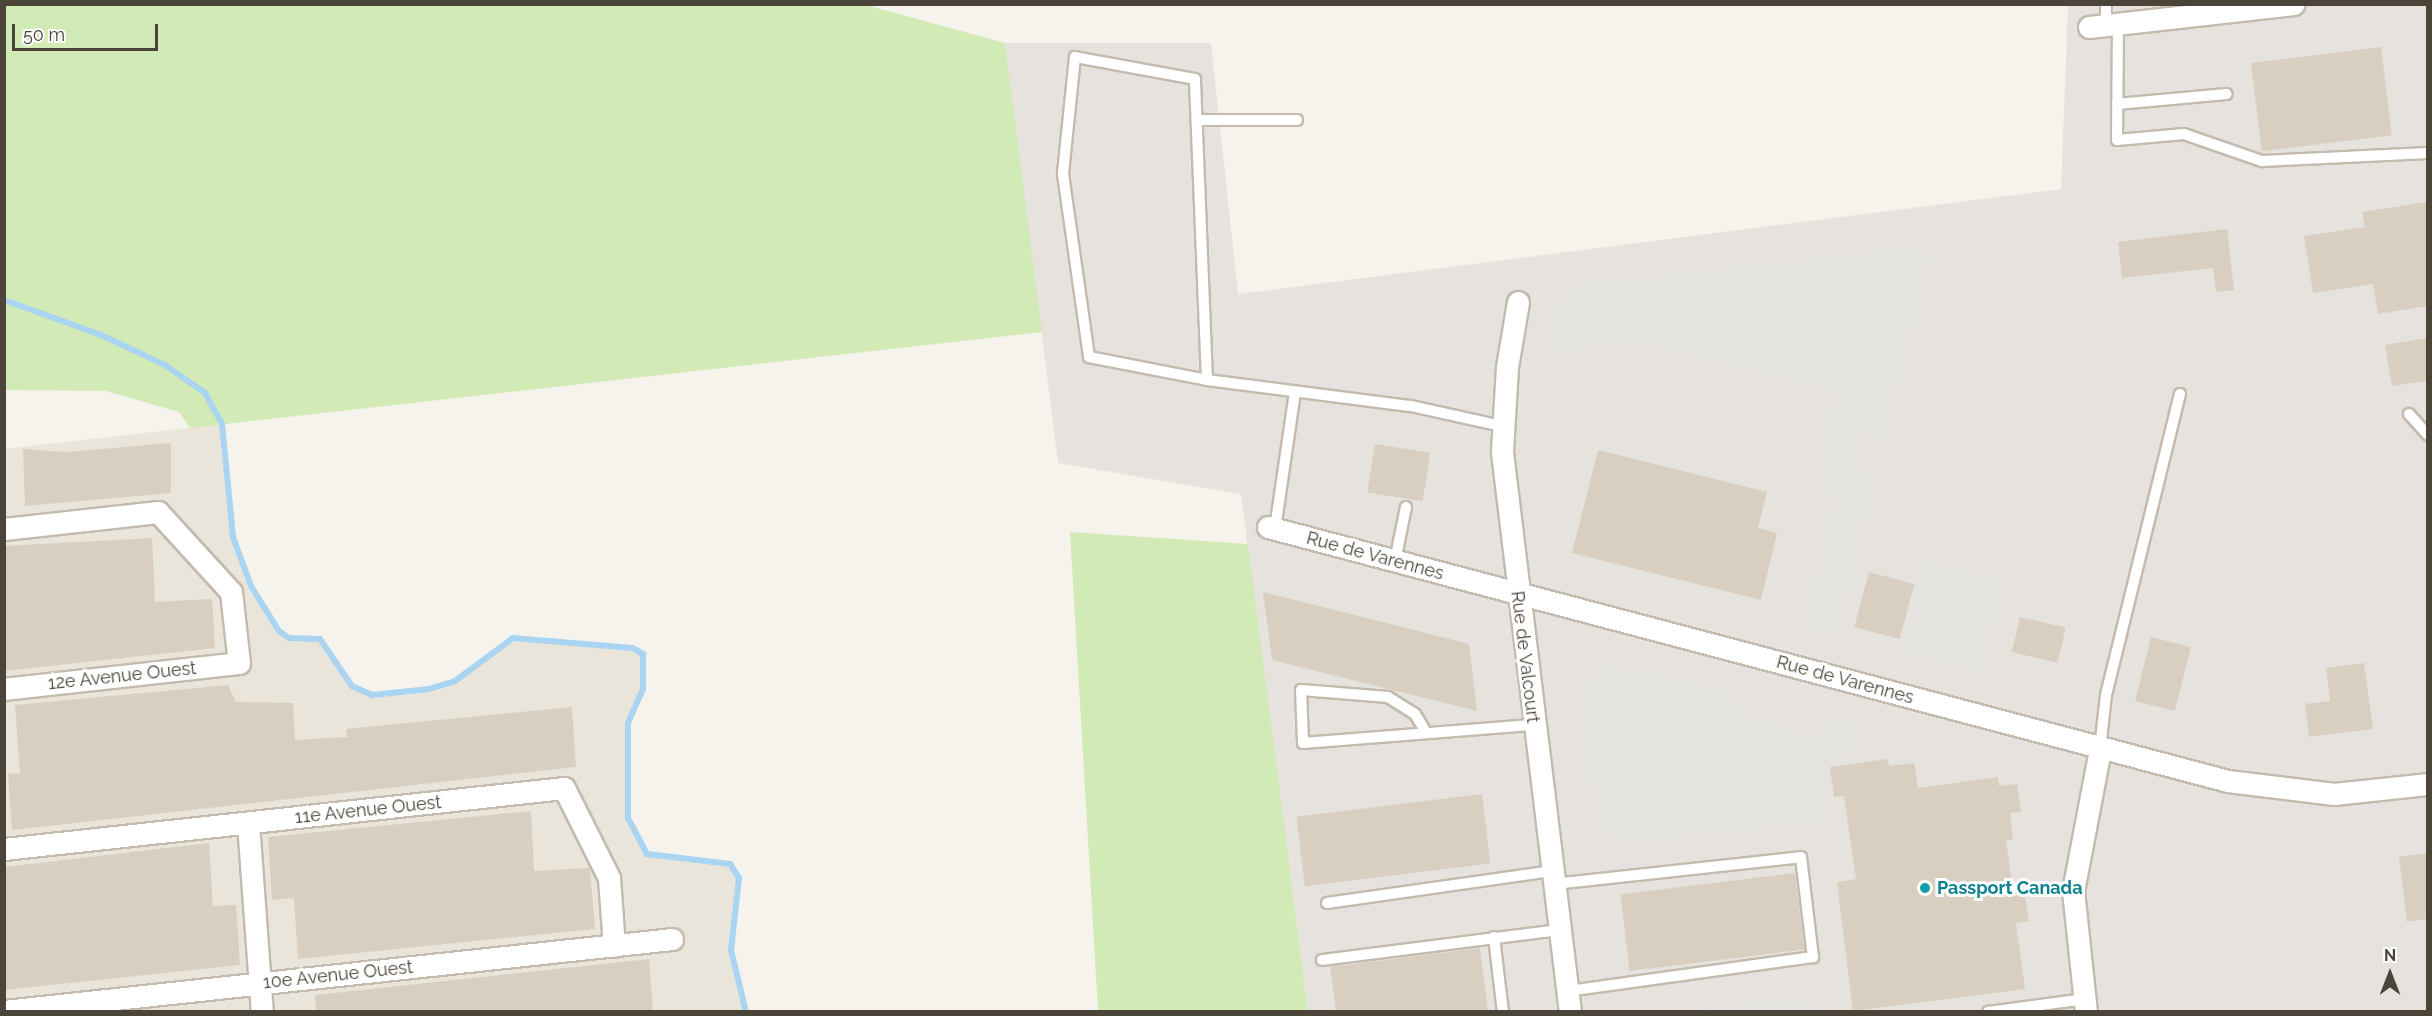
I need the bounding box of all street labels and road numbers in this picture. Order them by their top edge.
street label: Rue de Varennes [1304,527,1446,585]
street label: Rue de Valcourt [1506,590,1544,724]
street label: Rue de Varennes [1774,651,1916,709]
street label: 12e Avenue Ouest [47,657,197,695]
street label: 11e Avenue Ouest [293,792,443,828]
street label: 10e Avenue Ouest [262,956,414,994]

